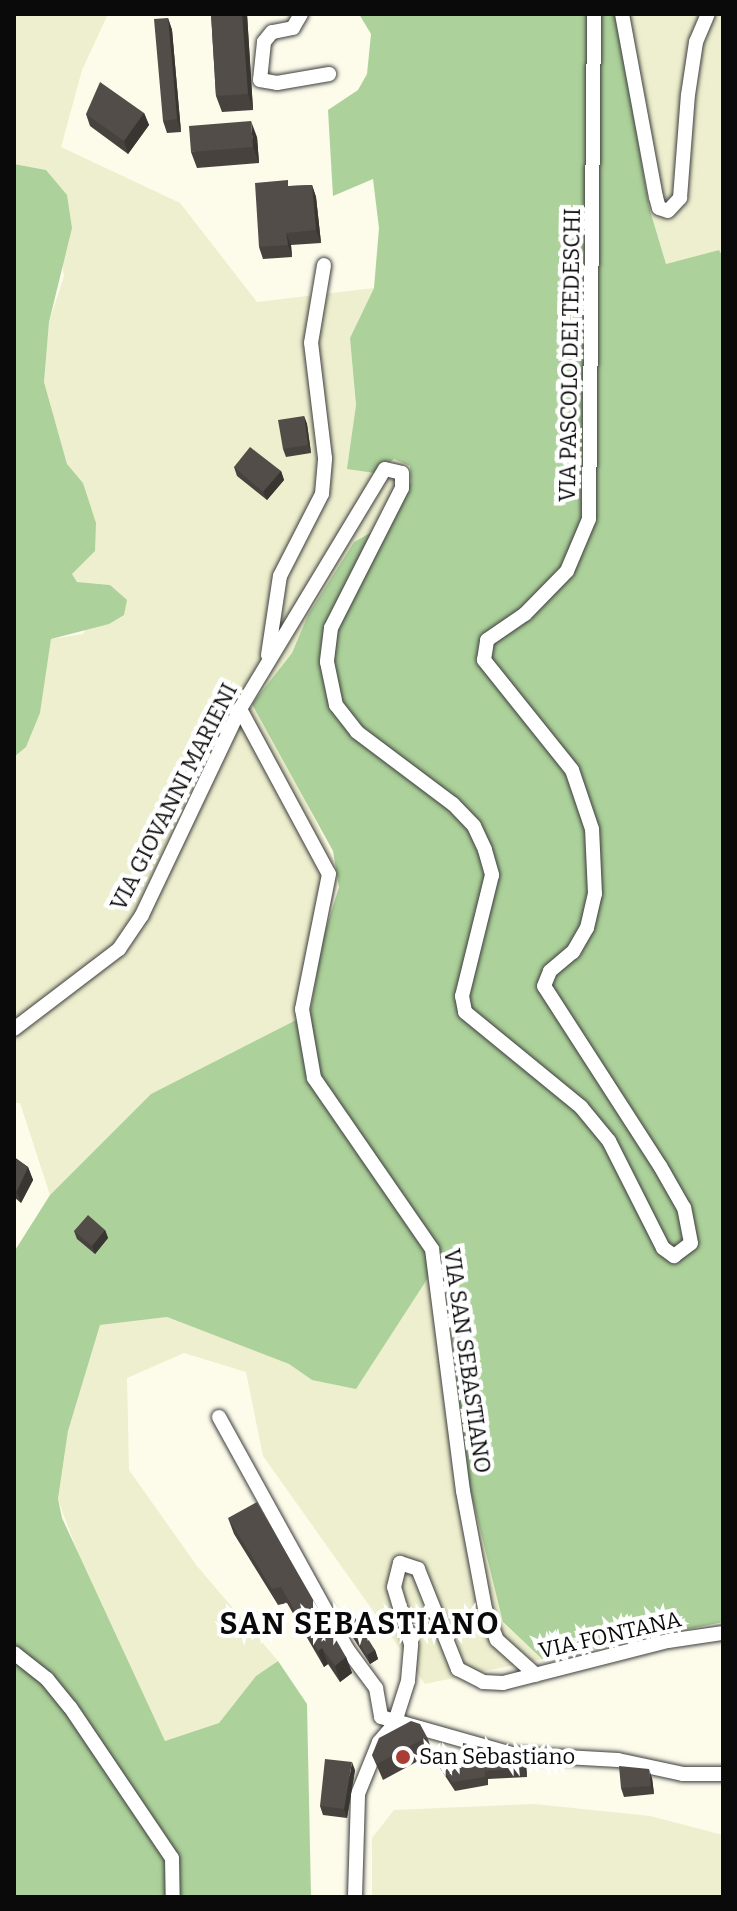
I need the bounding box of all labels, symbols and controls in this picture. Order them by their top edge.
street label: VIA PASCOLO DEI TEDESCHI [554,208,586,502]
street label: VIA GIOVANNI MARIENI [105,679,243,915]
street label: VIA SAN SEBASTIANO [438,1247,496,1475]
district label: SAN SEBASTIANO [220,1606,500,1642]
street label: VIA FONTANA [536,1606,684,1664]
place label: San Sebastiano [419,1744,575,1770]
marker: San Sebastiano [394,1748,412,1766]

